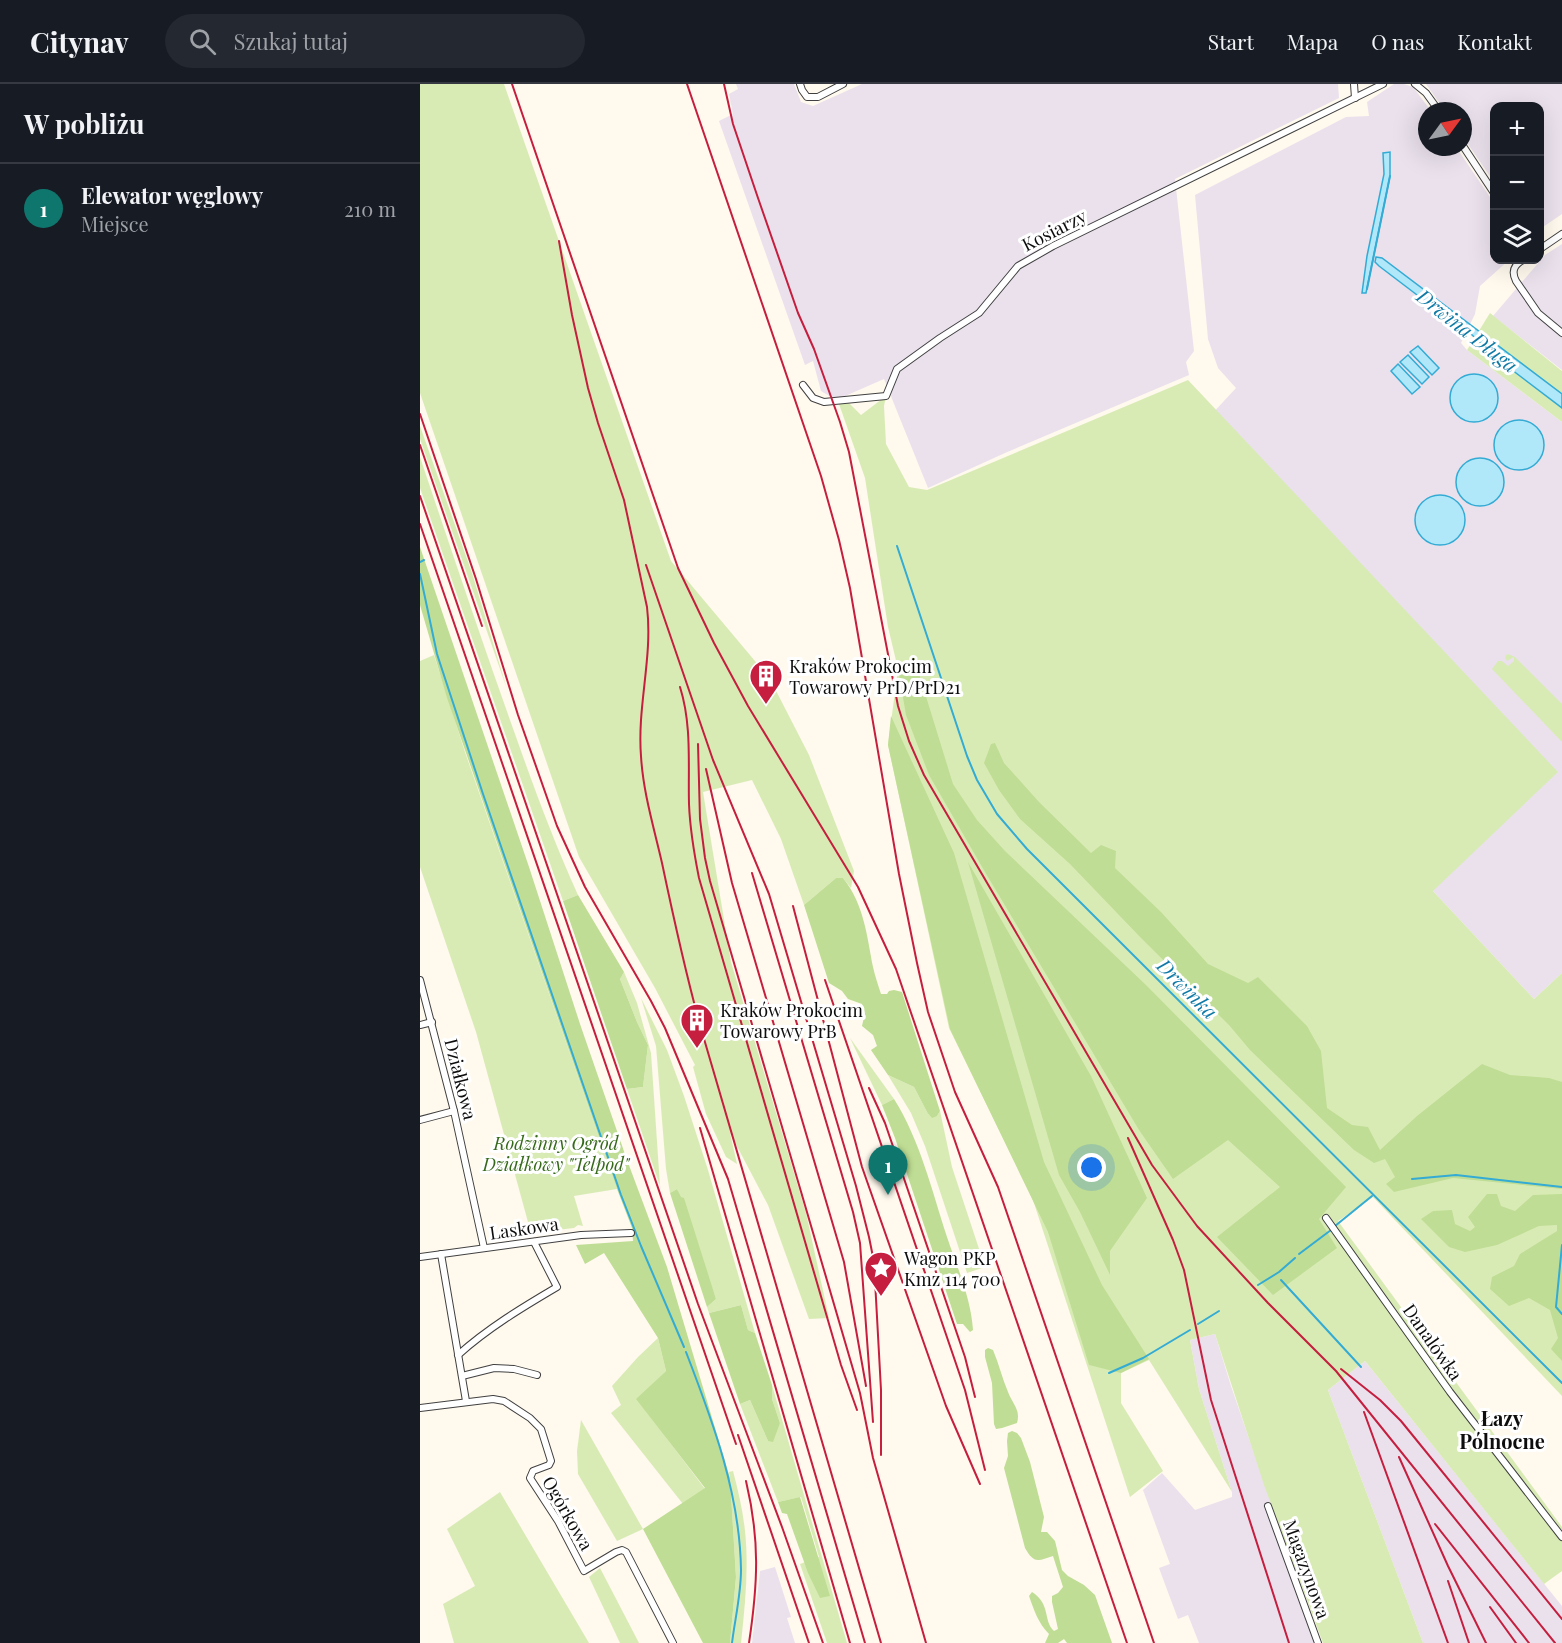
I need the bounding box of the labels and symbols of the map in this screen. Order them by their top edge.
north arrow [1418,102,1472,156]
street label: Kosiarzy [1018,204,1090,256]
water label: Drwina Długa [1411,281,1524,378]
place label: Kraków Prokocim Towarowy PrD/PrD21 [789,654,961,699]
building icon: Kraków Prokocim Towarowy PrD/PrD21 [748,658,784,705]
water label: Drwinka [1151,951,1224,1024]
place label: Kraków Prokocim Towarowy PrB [720,998,863,1043]
building icon: Kraków Prokocim Towarowy PrB [679,1002,715,1049]
street label: Działkowa [439,1036,483,1122]
park label: Rodzinny Ogród Działkowy "Telpod" [482,1131,631,1176]
pin: 1 [868,1146,908,1195]
your location [1077,1153,1106,1182]
street label: Laskowa [488,1211,560,1245]
place label: Wagon PKP Kmz 114 700 [903,1246,1000,1291]
place icon: Wagon PKP Kmz 114 700 [863,1250,899,1297]
street label: Danalówka [1398,1299,1468,1385]
district label: Łazy Pólnocne [1459,1404,1545,1454]
street label: Ogórkowa [537,1472,599,1554]
street label: Magazynowa [1278,1516,1336,1622]

